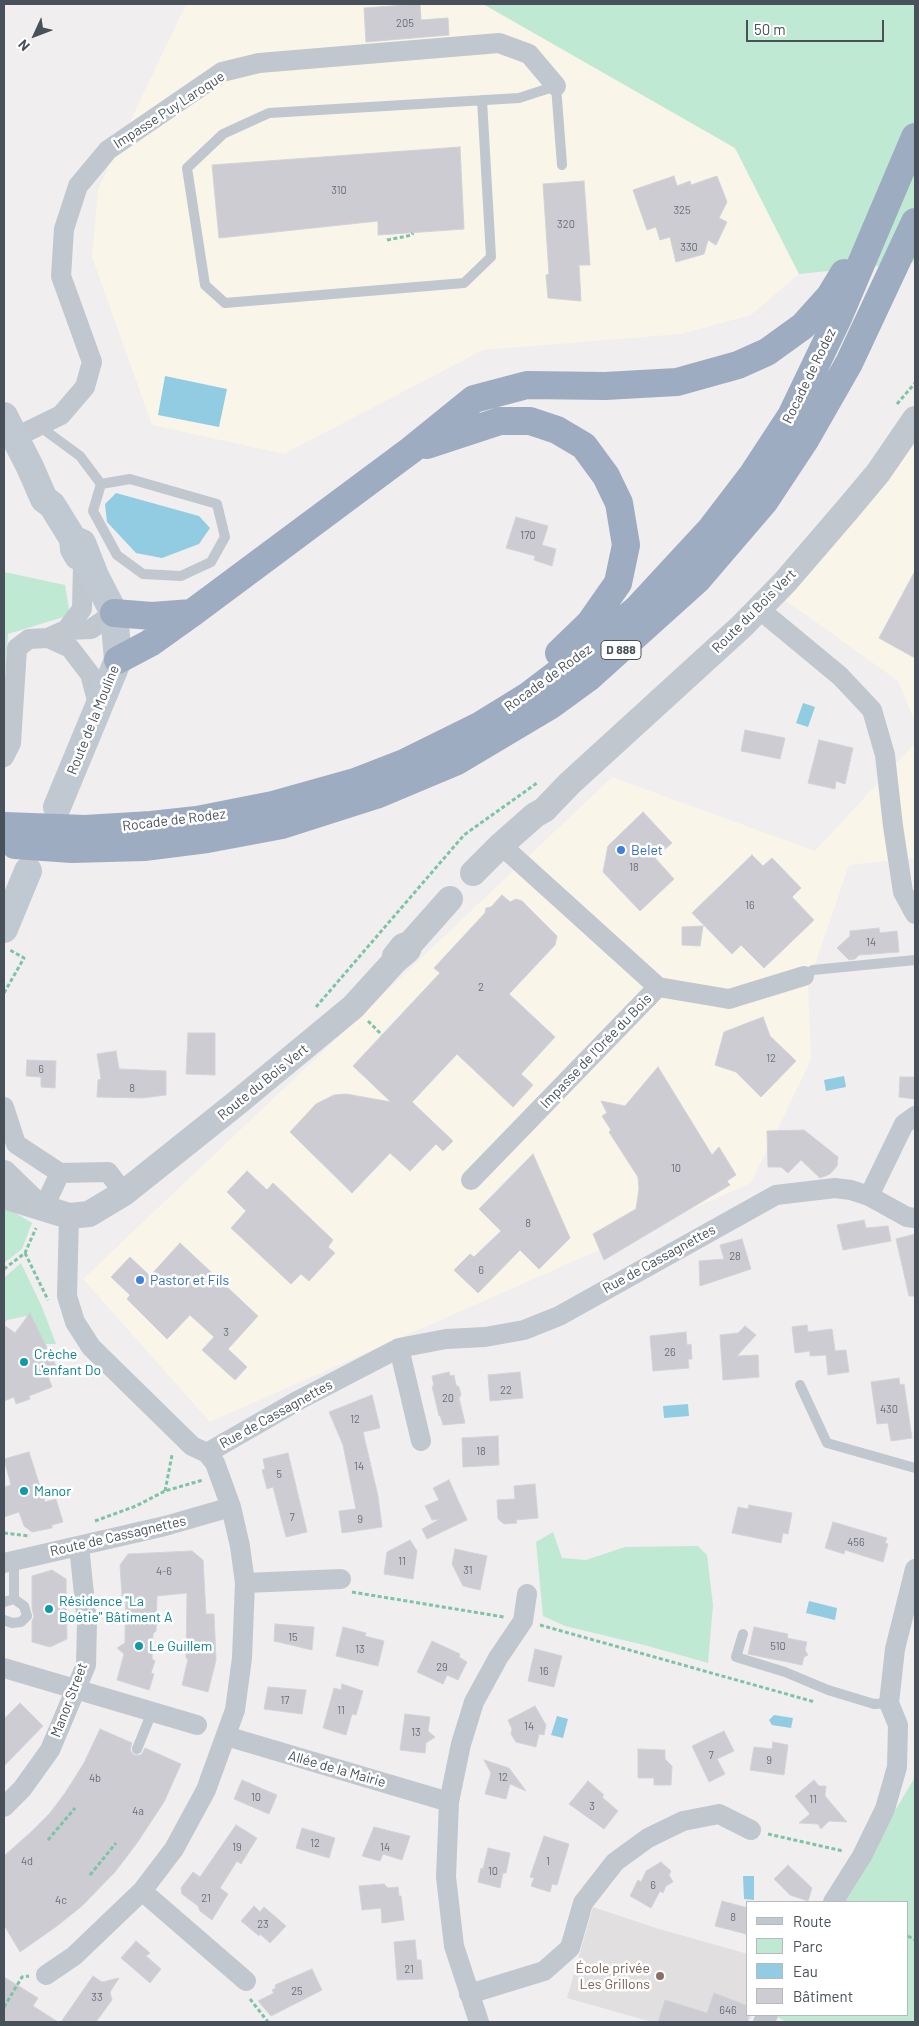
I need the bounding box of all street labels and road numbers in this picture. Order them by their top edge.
street label: Impasse Puy Laroque [110,68,228,152]
street label: Rocade de Rodez [779,326,839,426]
street label: Route du Bois Vert [709,566,799,656]
road number: D 888 [601,640,641,660]
street label: Rocade de Rodez [501,641,595,715]
street label: Route de la Mouline [63,663,123,777]
street label: Rocade de Rodez [121,805,227,835]
street label: Impasse de l'Orée du Bois [537,990,655,1112]
street label: Route du Bois Vert [214,1040,312,1124]
street label: Rue de Cassagnettes [600,1221,718,1297]
street label: Rue de Cassagnettes [217,1376,335,1452]
street label: Route de Cassagnettes [48,1512,188,1560]
street label: Manor Street [47,1660,91,1740]
street label: Allée de la Mairie [286,1747,388,1791]

